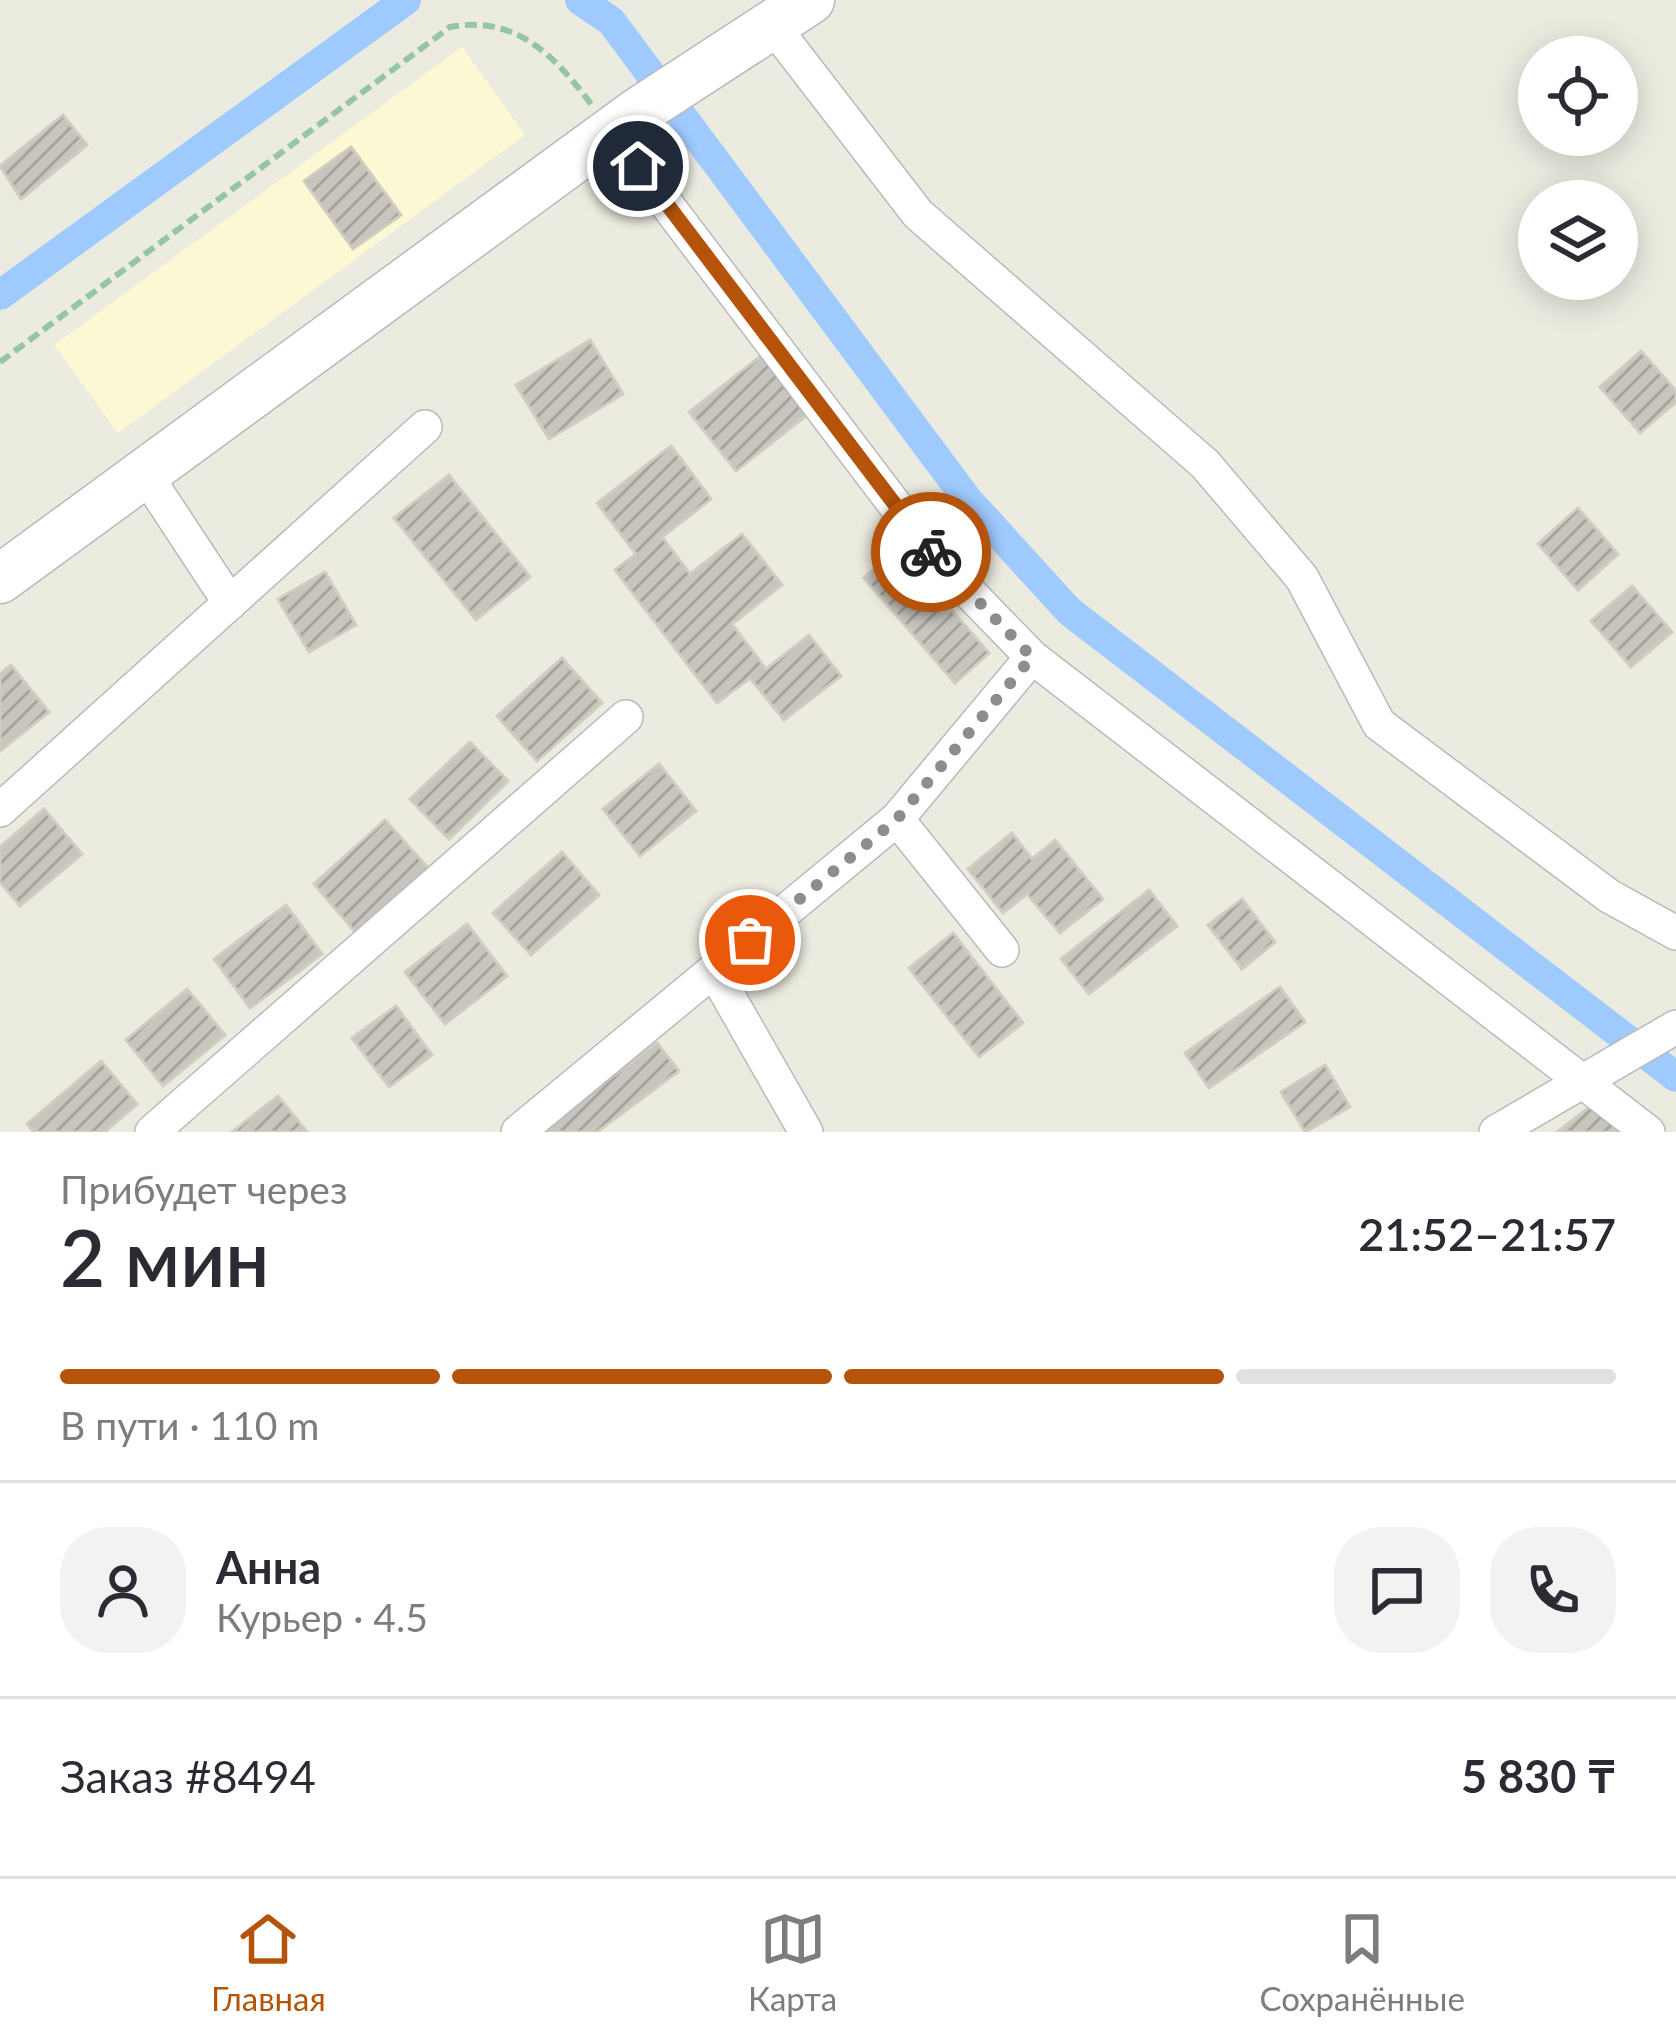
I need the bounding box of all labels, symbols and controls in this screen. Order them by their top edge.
map controls [1518,36,1638,300]
button: locate [1518,36,1638,156]
pin [587,115,689,217]
icon: home [605,133,671,199]
button: layers [1518,180,1638,300]
courier [871,492,991,612]
icon: bike [898,519,964,585]
pin [699,889,801,991]
icon: bag [717,907,783,973]
text: Прибудет через [60,1166,347,1212]
text: 21:52–21:57 [1358,1207,1616,1261]
text: 2 мин [60,1210,270,1304]
text: В пути · 110 m [60,1402,319,1448]
button: person [60,1527,186,1653]
button: chat [1334,1527,1460,1653]
button: phone [1490,1527,1616,1653]
text: Анна [216,1540,321,1594]
text: Курьер · 4.5 [216,1594,428,1640]
text: Заказ #8494 [60,1749,316,1803]
text: 5 830 ₸ [1461,1749,1616,1803]
tab: Главная [211,1906,326,2018]
tab: Карта [748,1906,837,2018]
tab: Сохранённые [1259,1906,1465,2018]

